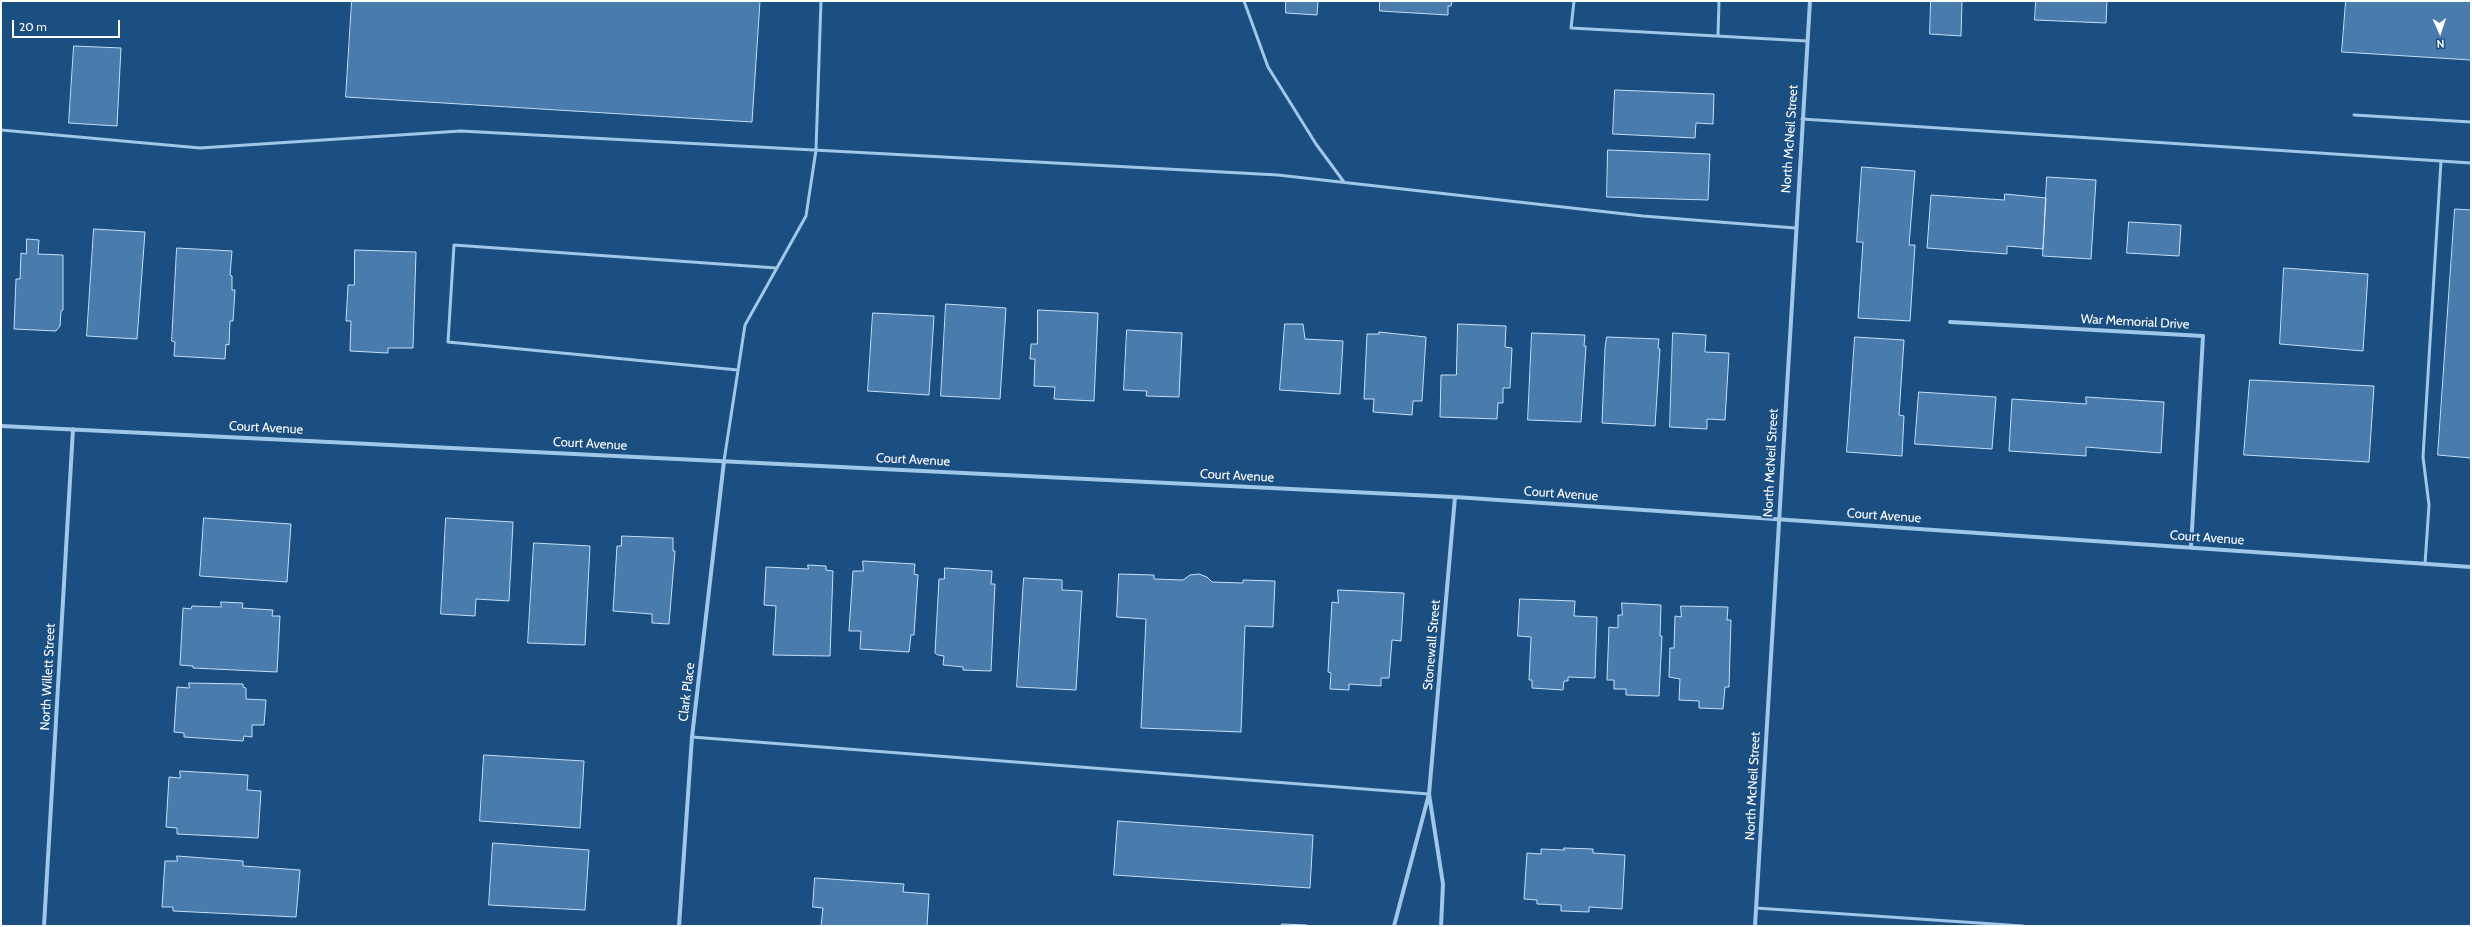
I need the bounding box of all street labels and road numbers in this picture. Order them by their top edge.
street label: North McNeil Street [1778,84,1802,194]
street label: War Memorial Drive [2080,311,2190,333]
street label: North McNeil Street [1760,408,1782,518]
street label: Court Avenue [228,418,304,438]
street label: Court Avenue [552,434,628,454]
street label: Court Avenue [875,450,951,470]
street label: Court Avenue [1199,466,1275,486]
street label: Court Avenue [1523,484,1599,504]
street label: Court Avenue [1846,506,1922,526]
street label: Court Avenue [2169,528,2245,548]
street label: Stonewall Street [1420,599,1444,691]
street label: North Willett Street [37,623,59,731]
street label: Clark Place [676,662,698,722]
street label: North McNeil Street [1742,731,1764,841]

